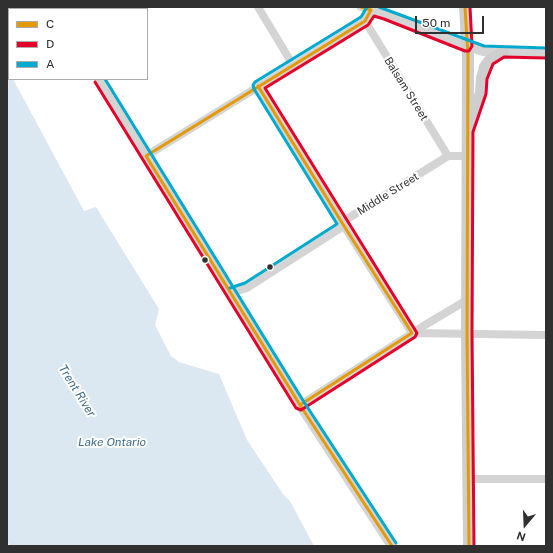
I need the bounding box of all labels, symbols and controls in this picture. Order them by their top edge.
legend [8,8,148,80]
scale bar [417,8,486,34]
text: 50 m [422,16,450,30]
text: C [46,17,54,31]
text: D [46,37,54,51]
street label: Balsam Street [381,55,431,123]
text: A [46,57,55,71]
street label: Middle Street [355,170,421,218]
unlabelled marker [200,255,210,265]
unlabelled marker [265,262,275,272]
water label: Trent River [55,362,99,420]
water label: Lake Ontario [78,435,146,449]
north arrow [505,505,545,545]
text: N [515,529,527,543]

